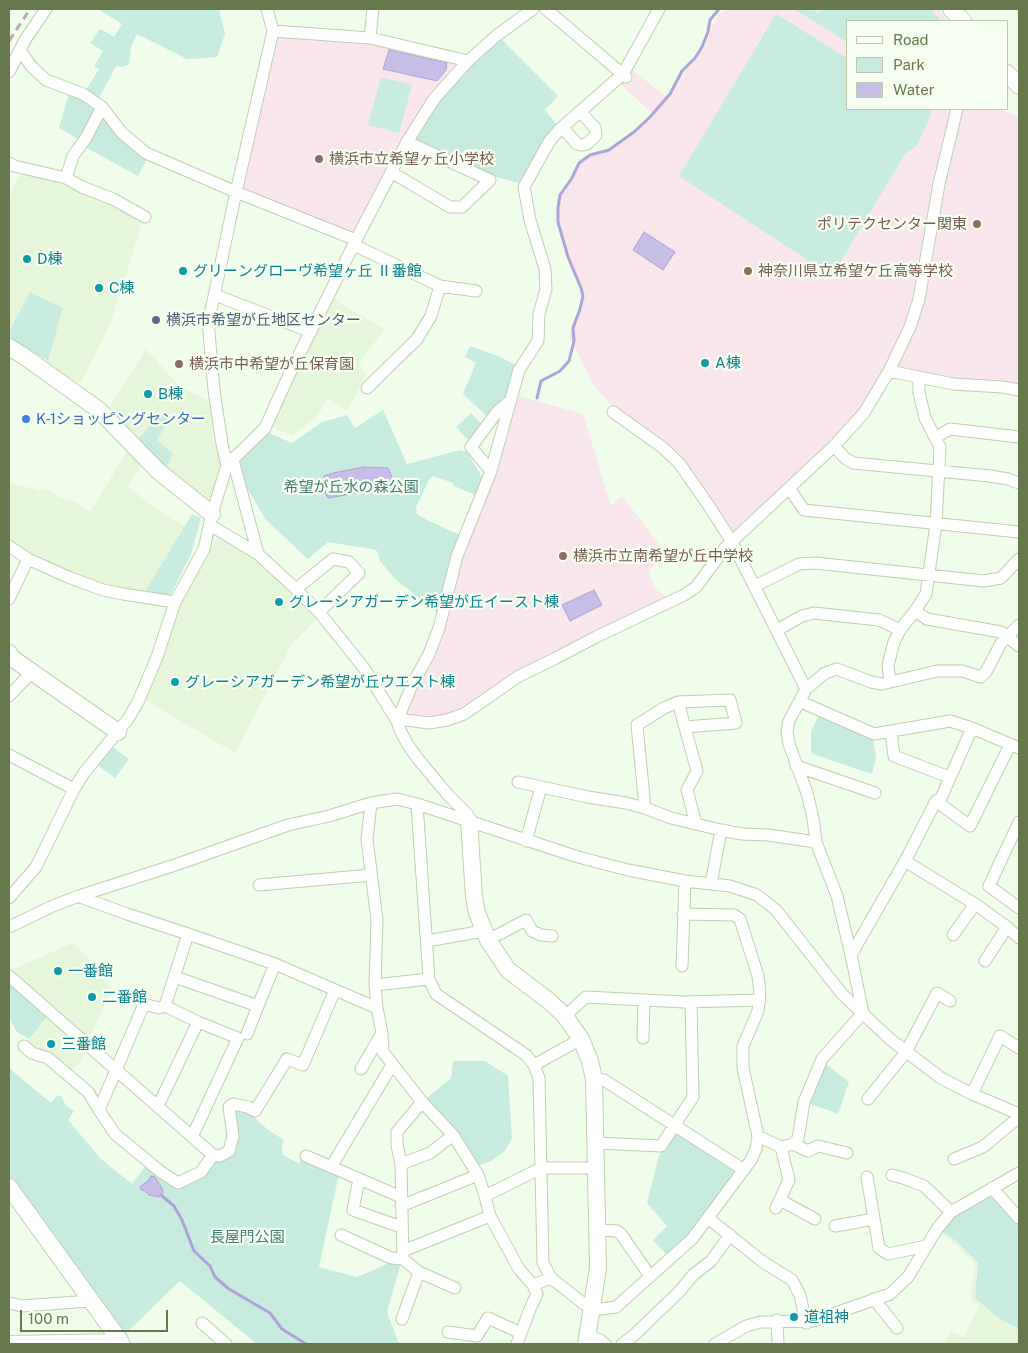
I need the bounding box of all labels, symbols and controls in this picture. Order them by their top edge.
legend [846,20,1008,110]
text: Road [893,31,929,48]
text: Park [893,56,925,73]
text: Water [893,81,935,98]
place label: 横浜市立希望ヶ丘小学校 [329,150,494,168]
marker: 横浜市立希望ヶ丘小学校 [313,153,325,165]
place label: ポリテクセンター関東 [817,215,967,233]
marker: ポリテクセンター関東 [971,218,983,230]
place label: D棟 [37,250,62,268]
marker: D棟 [21,253,33,265]
place label: グリーングローヴ希望ヶ丘 Ⅱ番館 [193,262,422,280]
place label: 神奈川県立希望ケ丘高等学校 [758,262,953,280]
marker: グリーングローヴ希望ヶ丘 Ⅱ番館 [177,265,189,277]
marker: 神奈川県立希望ケ丘高等学校 [742,265,754,277]
place label: C棟 [109,279,134,297]
marker: C棟 [93,282,105,294]
place label: 横浜市希望が丘地区センター [166,311,361,329]
marker: 横浜市希望が丘地区センター [150,314,162,326]
place label: A棟 [715,354,741,372]
place label: 横浜市中希望が丘保育園 [189,355,354,373]
marker: A棟 [699,357,711,369]
marker: 横浜市中希望が丘保育園 [173,358,185,370]
place label: B棟 [158,385,183,403]
marker: B棟 [142,388,154,400]
place label: K-1ショッピングセンター [36,410,206,428]
marker: K-1ショッピングセンター [20,413,32,425]
park label: 希望が丘水の森公園 [284,478,418,496]
place label: 横浜市立南希望が丘中学校 [573,547,753,565]
marker: 横浜市立南希望が丘中学校 [557,550,569,562]
place label: グレーシアガーデン希望が丘イースト棟 [289,593,559,611]
marker: グレーシアガーデン希望が丘イースト棟 [273,596,285,608]
place label: グレーシアガーデン希望が丘ウエスト棟 [185,673,455,691]
marker: グレーシアガーデン希望が丘ウエスト棟 [169,676,181,688]
place label: 一番館 [68,962,113,980]
marker: 一番館 [52,965,64,977]
place label: 二番館 [102,988,147,1006]
marker: 二番館 [86,991,98,1003]
place label: 三番館 [61,1035,106,1053]
marker: 三番館 [45,1038,57,1050]
park label: 長屋門公園 [210,1228,284,1246]
scale bar [22,1300,170,1332]
place label: 道祖神 [804,1308,849,1326]
text: 100 m [28,1310,69,1327]
marker: 道祖神 [788,1311,800,1323]

